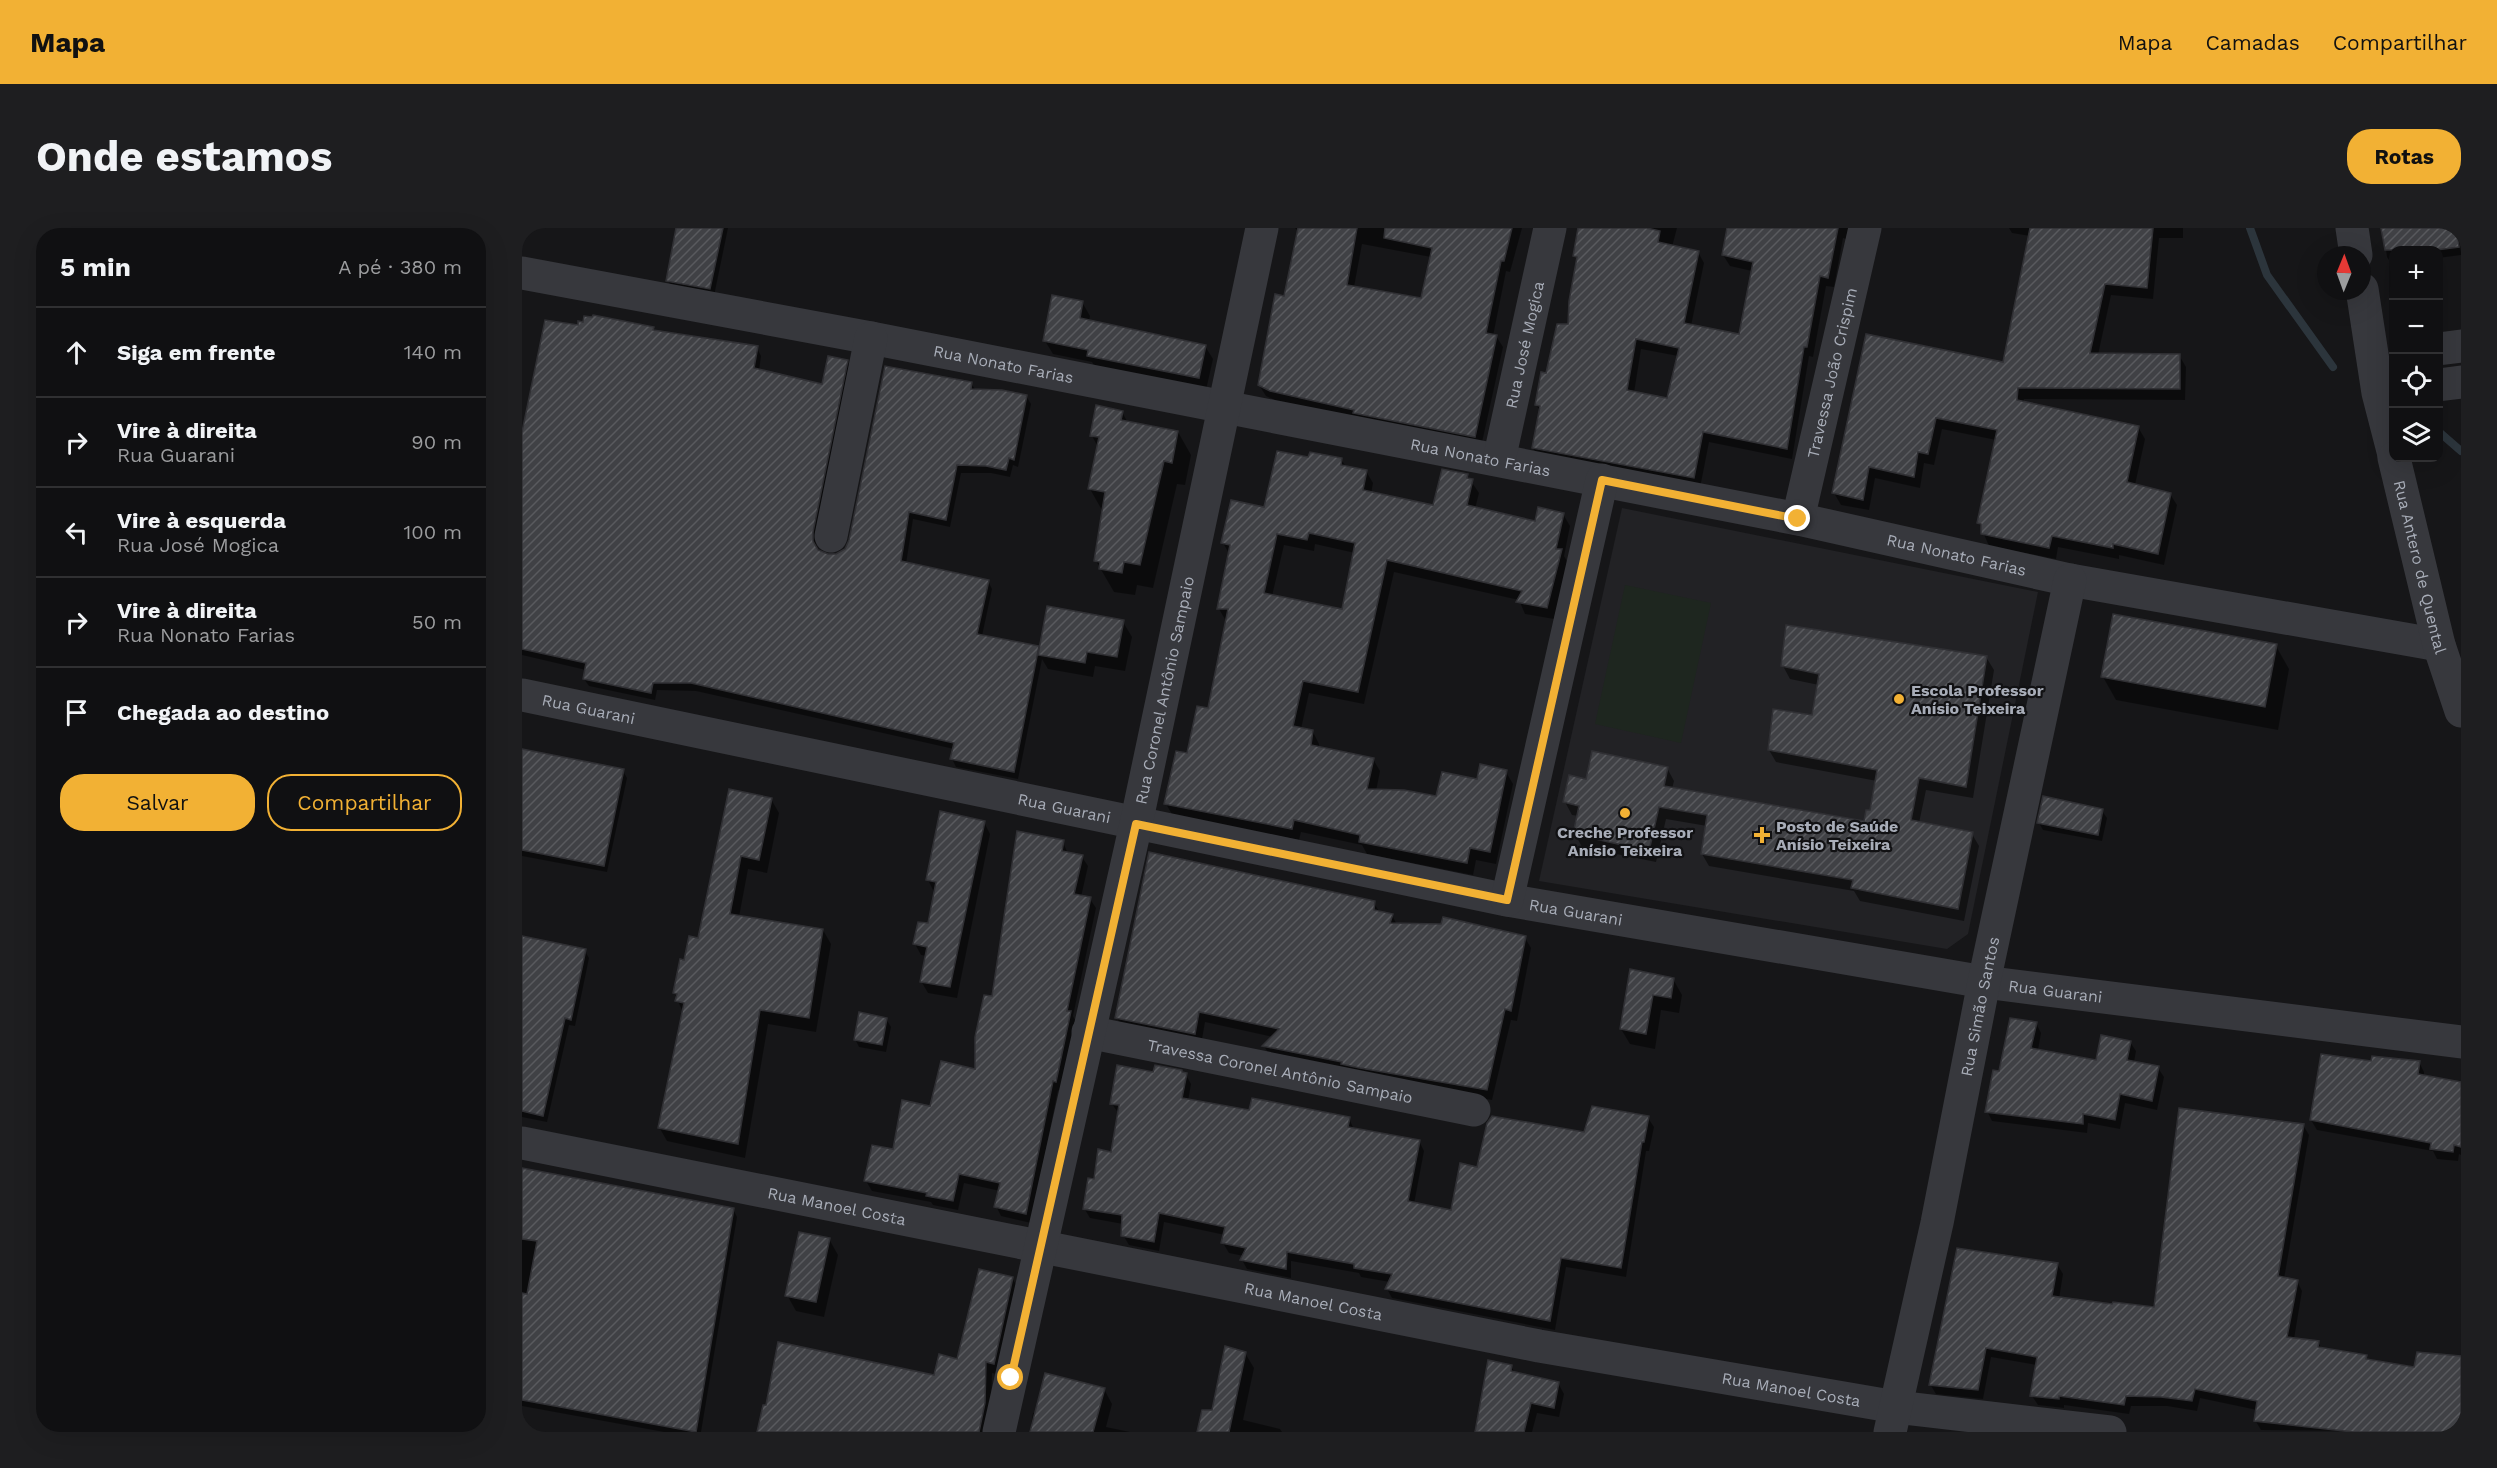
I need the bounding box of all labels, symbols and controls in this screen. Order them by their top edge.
text: Mapa [30,26,105,59]
text: Mapa [2118,30,2172,55]
text: Camadas [2205,30,2300,55]
text: Compartilhar [2333,30,2467,55]
button: Rotas [2347,129,2461,184]
text: Onde estamos [36,132,332,181]
north arrow [2317,246,2371,300]
map controls [2389,246,2443,462]
button: + [2389,246,2443,300]
text: 5 min [60,252,131,282]
text: A pé · 380 m [338,255,462,279]
street label: Rua José Mogica [1501,279,1548,410]
street label: Travessa João Crispim [1803,286,1860,460]
button: − [2389,300,2443,354]
icon: ahead [60,336,93,369]
text: Siga em frente [117,340,275,365]
text: 140 m [404,340,462,364]
street label: Rua Nonato Farias [932,341,1075,387]
button: locate [2389,354,2443,408]
button: layers [2389,408,2443,462]
text: Vire à direita [117,418,257,443]
icon: right [60,426,93,459]
text: 90 m [411,430,462,454]
street label: Rua Nonato Farias [1409,434,1552,480]
text: Rua Guarani [117,443,235,467]
street label: Rua Antero de Quental [2390,478,2451,656]
route end [1784,505,1810,531]
text: Vire à esquerda [117,508,286,533]
icon: left [60,516,93,549]
text: 100 m [403,520,462,544]
street label: Rua Nonato Farias [1885,530,2028,579]
text: Rua José Mogica [117,533,279,557]
street label: Rua Coronel Antônio Sampaio [1131,574,1198,806]
text: Vire à direita [117,598,257,623]
icon: right [60,606,93,639]
text: 50 m [412,610,462,634]
text: Rua Nonato Farias [117,623,295,647]
place label: Escola Professor Anísio Teixeira [1911,681,2044,718]
street label: Rua Guarani [540,690,637,728]
marker: Escola Professor Anísio Teixeira [1892,692,1906,706]
icon: arrive [60,696,93,729]
text: Chegada ao destino [117,700,329,725]
button: Salvar [60,774,255,831]
button: Compartilhar [267,774,462,831]
street label: Rua Guarani [1016,789,1113,827]
marker: Creche Professor Anísio Teixeira [1618,806,1632,820]
place label: Posto de Saúde Anísio Teixeira [1776,817,1898,854]
place label: Creche Professor Anísio Teixeira [1557,823,1693,860]
marker: Posto de Saúde Anísio Teixeira [1753,826,1771,844]
street label: Rua Guarani [1528,894,1624,929]
street label: Rua Simão Santos [1956,935,2003,1078]
street label: Rua Guarani [2007,976,2103,1006]
street label: Travessa Coronel Antônio Sampaio [1146,1035,1415,1107]
street label: Rua Manoel Costa [766,1183,908,1229]
street label: Rua Manoel Costa [1243,1278,1384,1324]
route start [997,1364,1023,1390]
street label: Rua Manoel Costa [1720,1368,1862,1410]

